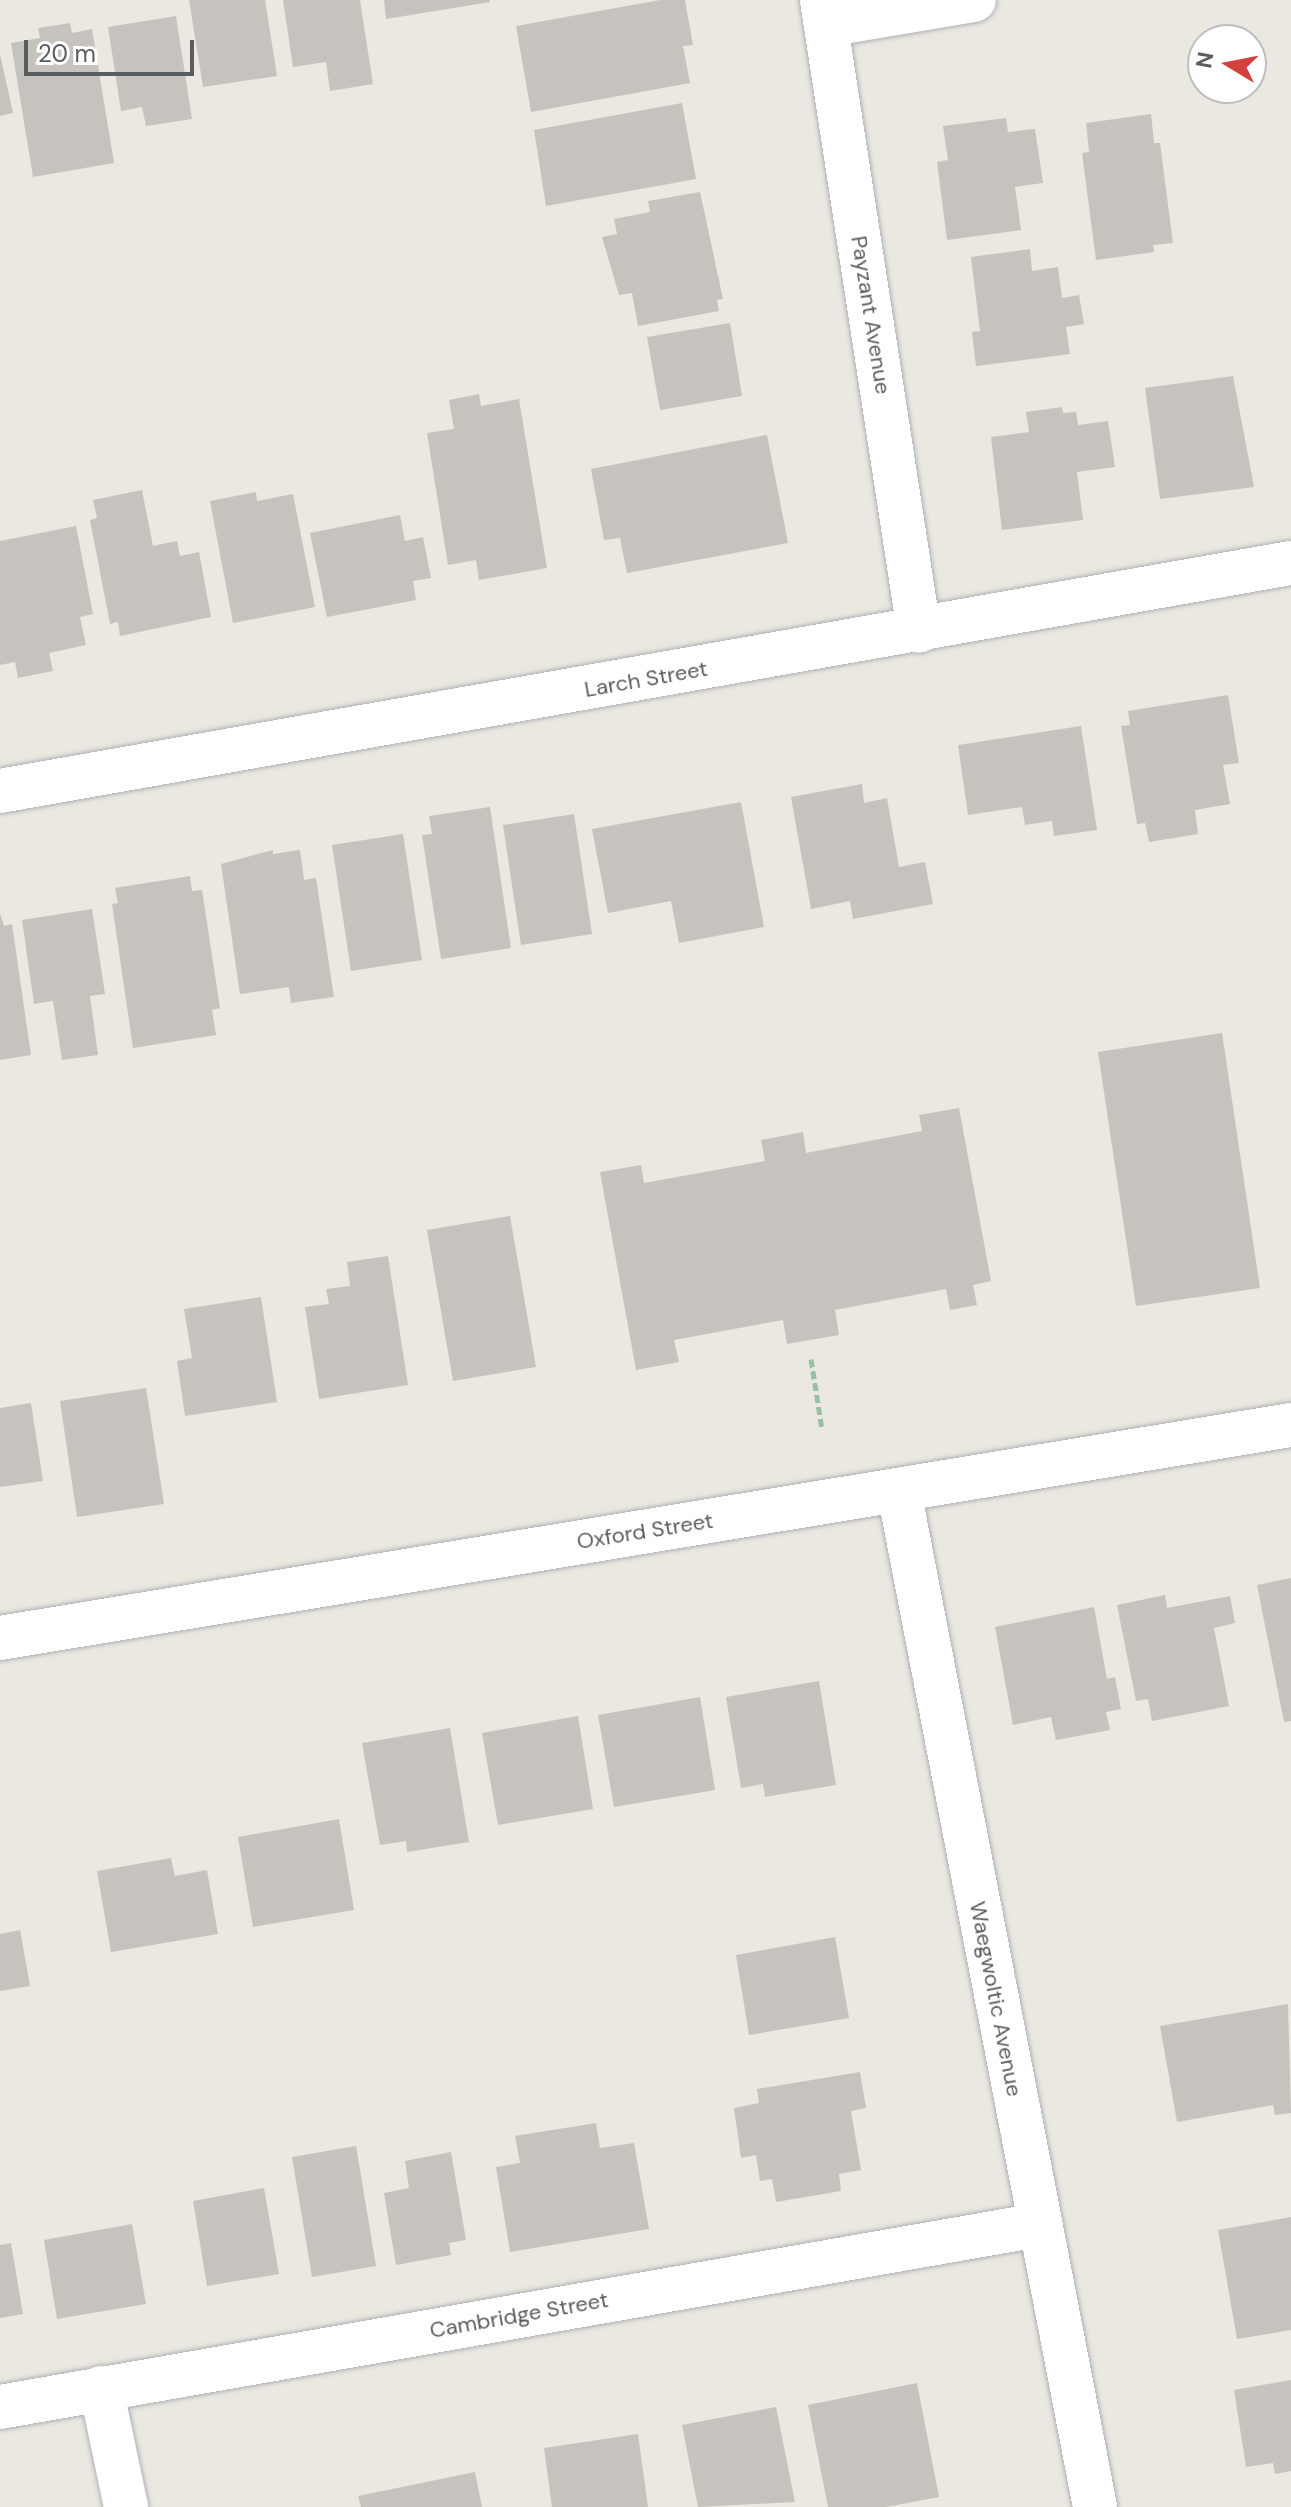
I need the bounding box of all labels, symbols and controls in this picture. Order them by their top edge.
scale bar [28,24,198,74]
north arrow [1187,24,1267,104]
text: 20 m [38,38,96,69]
text: N [1189,50,1221,71]
street label: Payzant Avenue [845,234,897,396]
street label: Larch Street [582,655,710,703]
street label: Oxford Street [575,1507,715,1555]
street label: Waegwoltic Avenue [964,1899,1028,2099]
street label: Cambridge Street [428,2286,610,2344]

